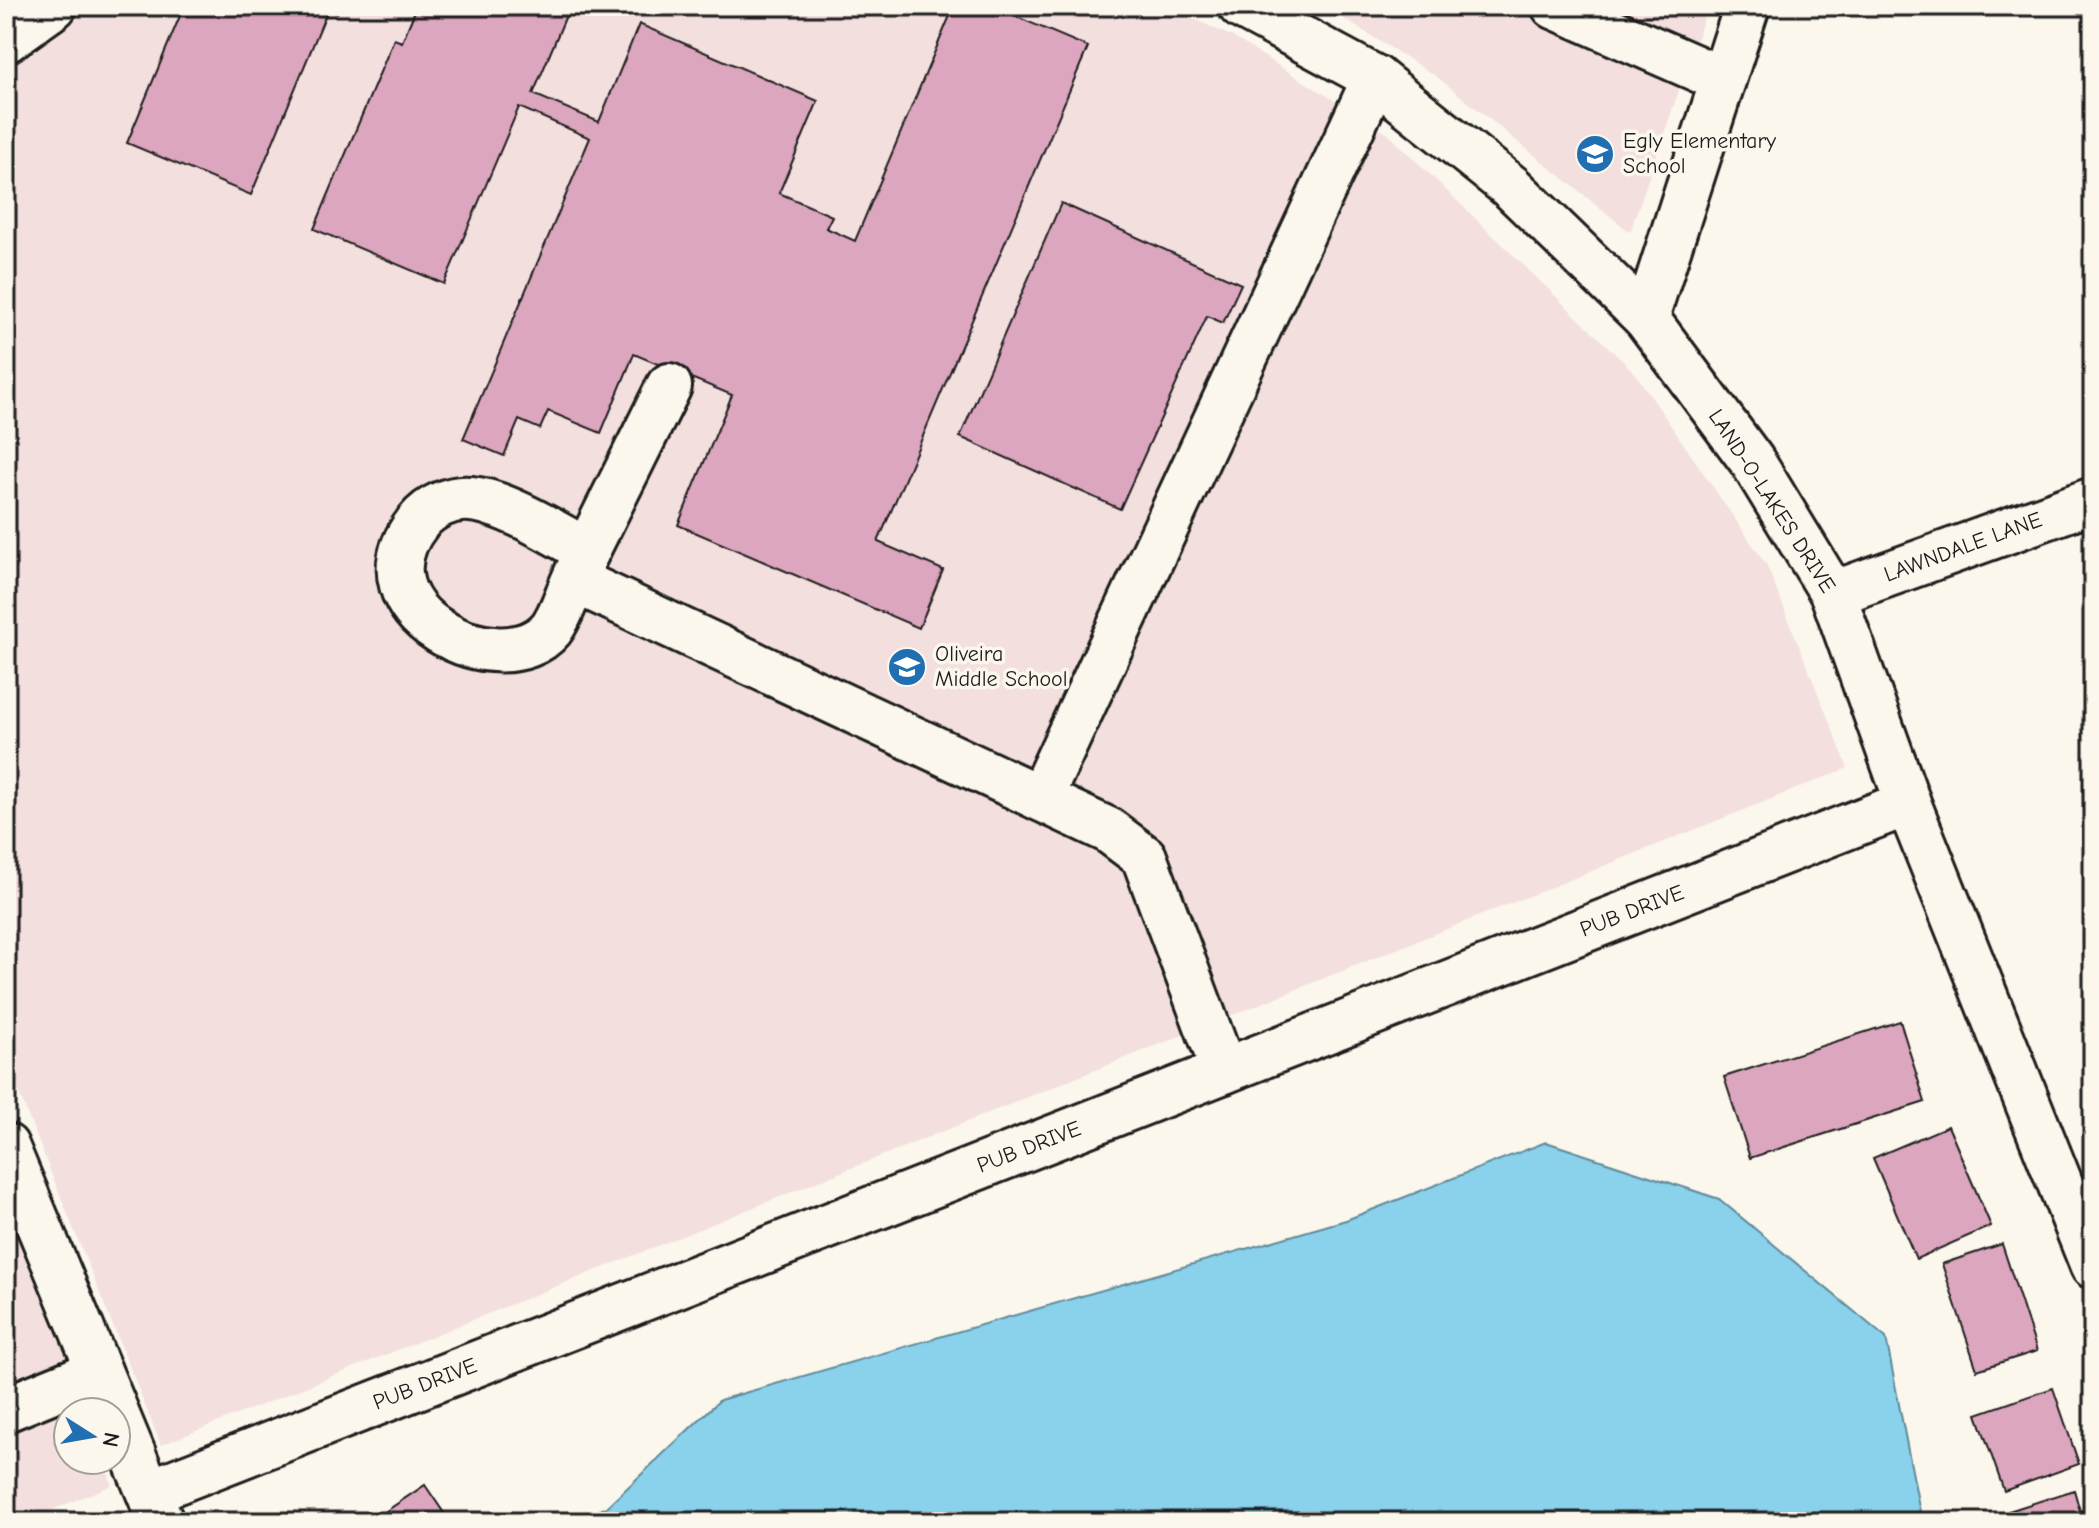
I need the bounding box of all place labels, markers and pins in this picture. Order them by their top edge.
place label: Egly Elementary School [1623,128,1776,179]
school or university icon: Egly Elementary School [1574,133,1616,175]
place label: Oliveira Middle School [935,641,1068,692]
school or university icon: Oliveira Middle School [886,646,928,688]

